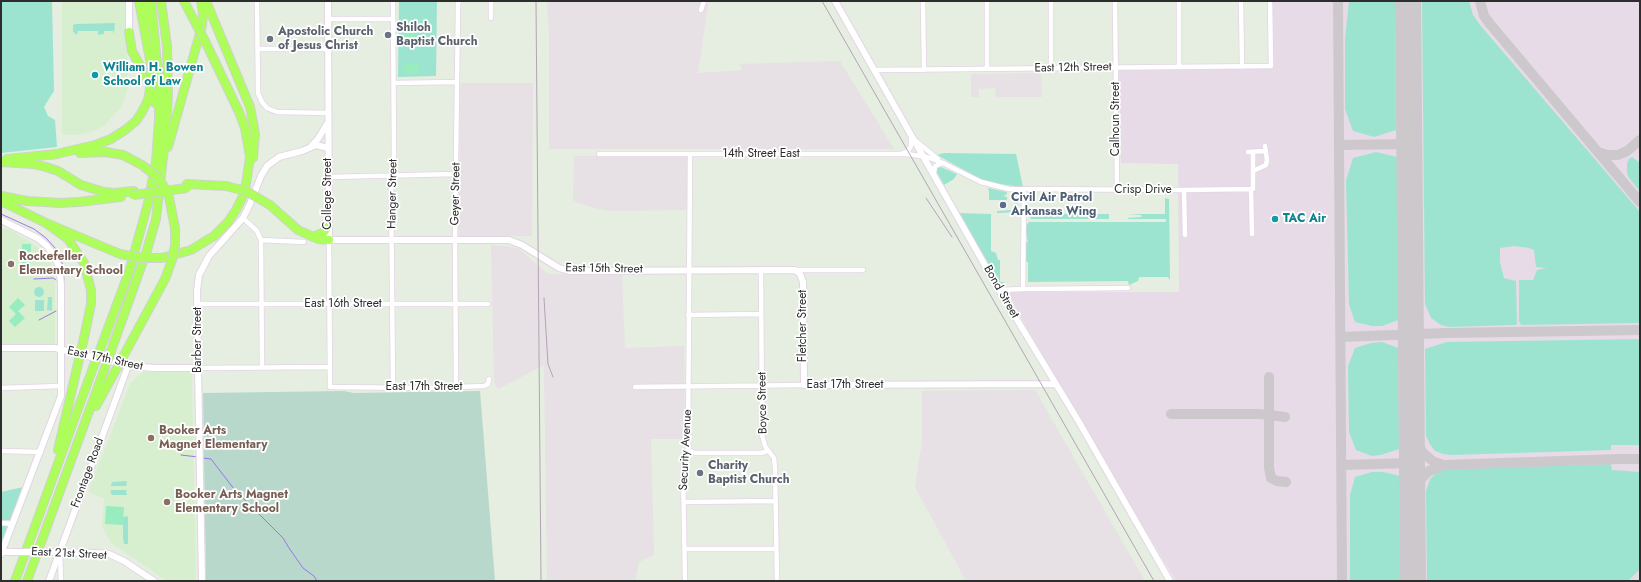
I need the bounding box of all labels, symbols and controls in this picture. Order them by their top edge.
place label: Shiloh Baptist Church [396,21,478,49]
place label: Apostolic Church of Jesus Christ [278,25,373,53]
marker: Shiloh Baptist Church [383,30,393,40]
marker: Apostolic Church of Jesus Christ [265,34,275,44]
street label: East 12th Street [1034,60,1112,76]
place label: William H. Bowen School of Law [103,61,203,89]
marker: William H. Bowen School of Law [90,70,100,80]
street label: Calhoun Street [1109,82,1123,156]
street label: 14th Street East [722,147,800,161]
street label: College Street [321,158,335,230]
street label: Hanger Street [385,159,401,229]
street label: Geyer Street [448,162,464,226]
street label: Crisp Drive [1114,183,1172,197]
place label: Civil Air Patrol Arkansas Wing [1011,191,1096,219]
marker: Civil Air Patrol Arkansas Wing [998,200,1008,210]
place label: TAC Air [1283,212,1326,226]
marker: TAC Air [1270,214,1280,224]
place label: Rockefeller Elementary School [19,250,123,278]
marker: Rockefeller Elementary School [6,259,16,269]
street label: East 15th Street [565,261,643,277]
street label: Bond Street [980,263,1022,321]
street label: Fletcher Street [796,290,810,362]
street label: East 16th Street [304,297,382,311]
street label: Barber Street [191,307,205,373]
street label: East 17th Street [66,344,144,374]
street label: Boyce Street [755,372,771,434]
street label: East 17th Street [807,378,883,392]
street label: East 17th Street [386,380,462,394]
street label: Security Avenue [677,409,695,491]
place label: Booker Arts Magnet Elementary [159,424,267,452]
marker: Booker Arts Magnet Elementary [146,433,156,443]
street label: Frontage Road [69,436,107,510]
place label: Charity Baptist Church [708,459,790,487]
marker: Charity Baptist Church [695,468,705,478]
place label: Booker Arts Magnet Elementary School [175,488,288,516]
marker: Booker Arts Magnet Elementary School [162,497,172,507]
street label: East 21st Street [31,545,107,563]

